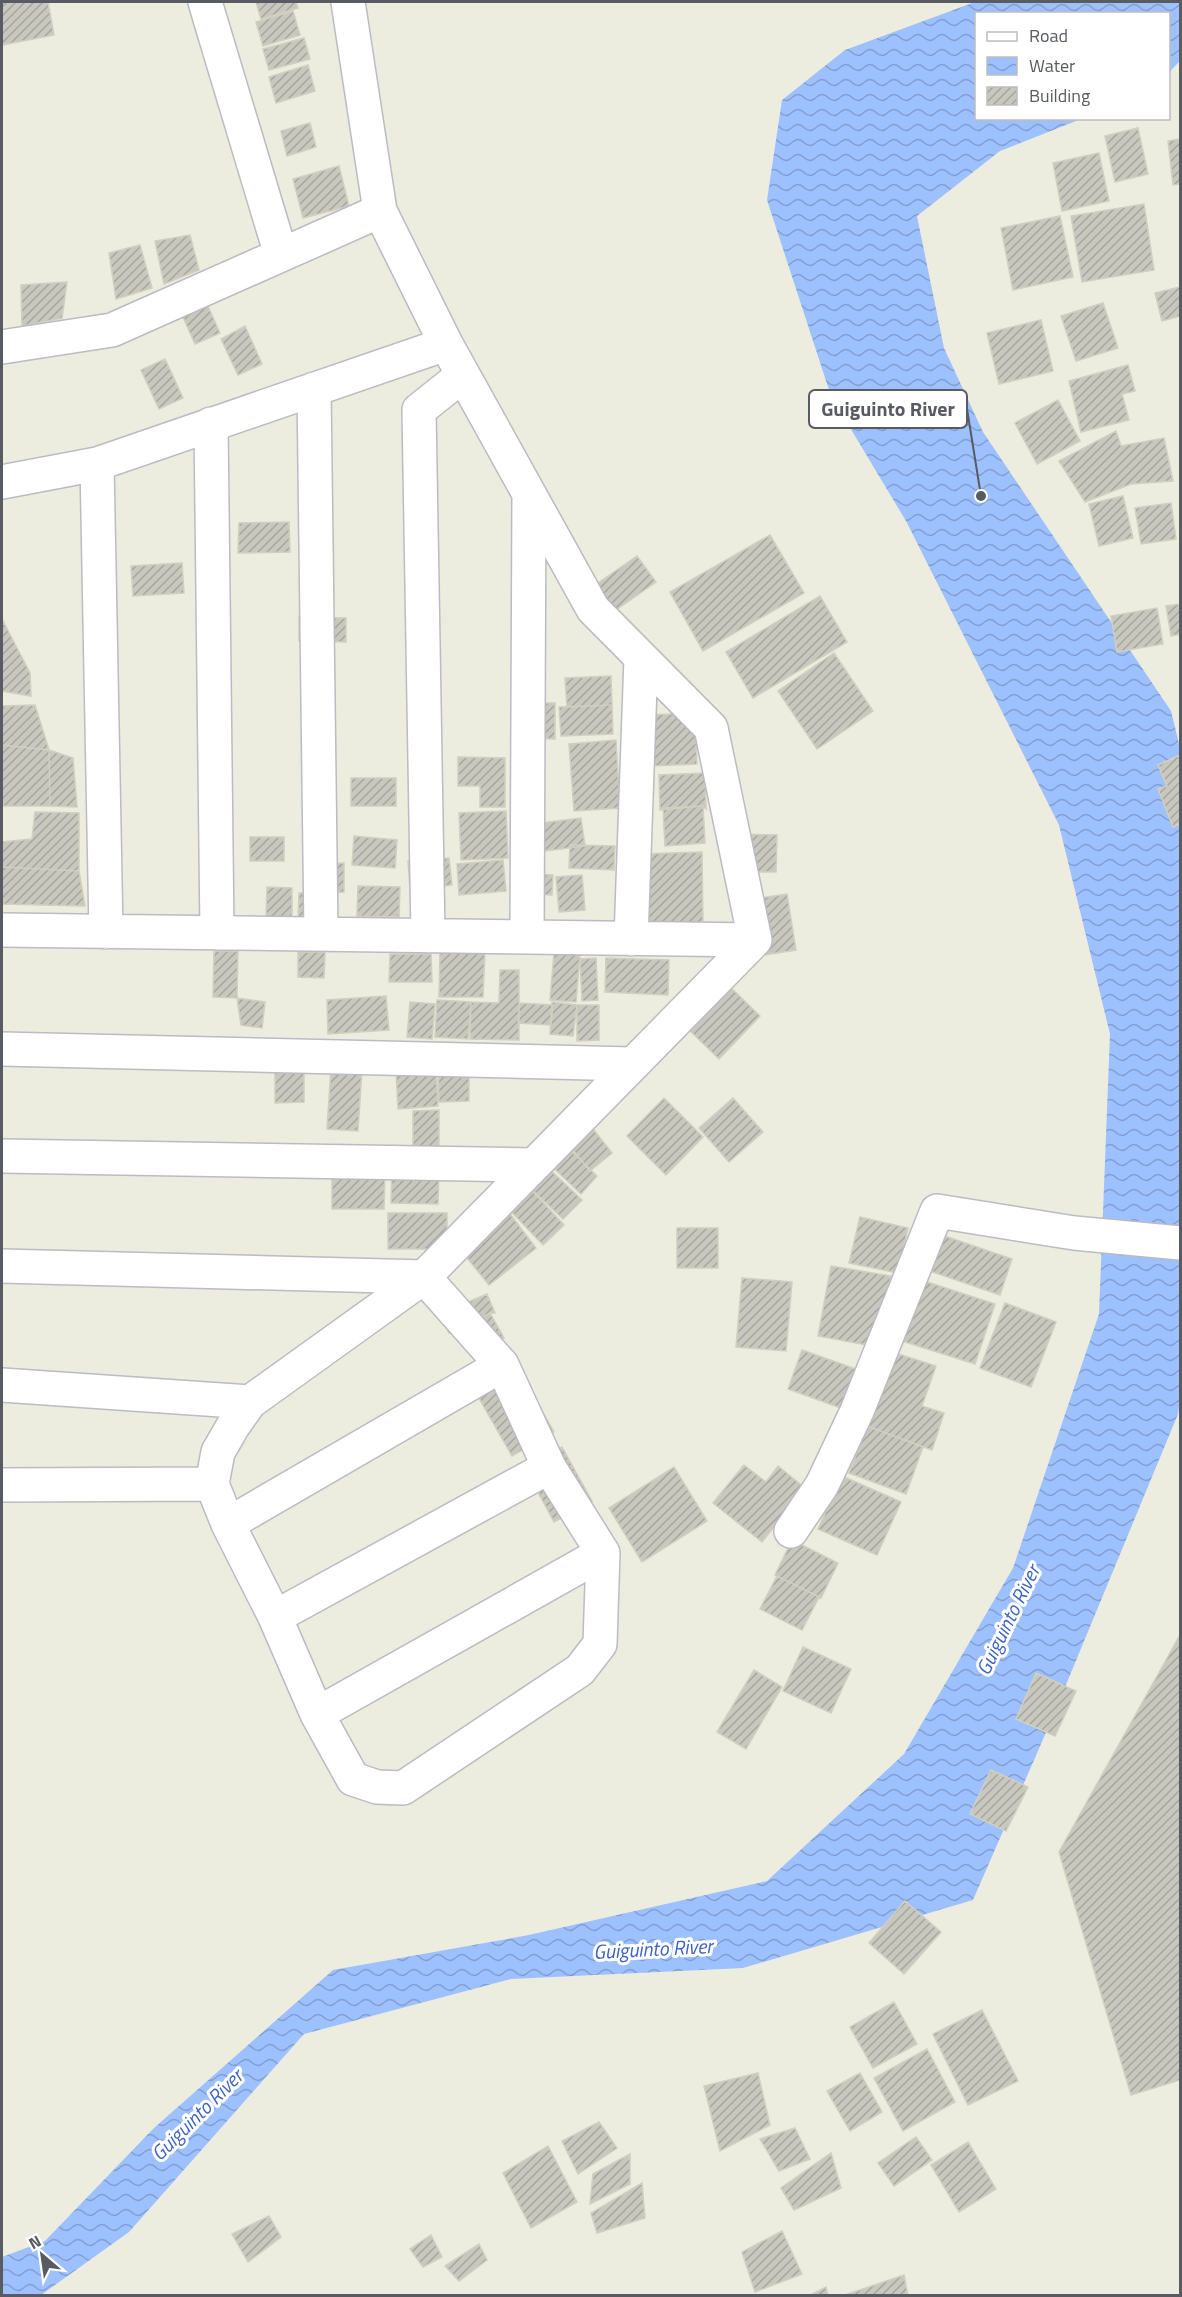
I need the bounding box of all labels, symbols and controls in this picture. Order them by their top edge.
legend [975,12,1170,120]
text: Road [1029,22,1068,49]
text: Water [1029,52,1075,79]
text: Building [1029,82,1090,109]
callout: Guiguinto River [809,390,967,428]
text: Guiguinto River [821,393,955,424]
water label: Guiguinto River [967,1557,1049,1680]
water label: Guiguinto River [593,1930,716,1967]
water label: Guiguinto River [144,2060,252,2168]
north arrow [12,2225,72,2285]
text: N [24,2229,45,2255]

